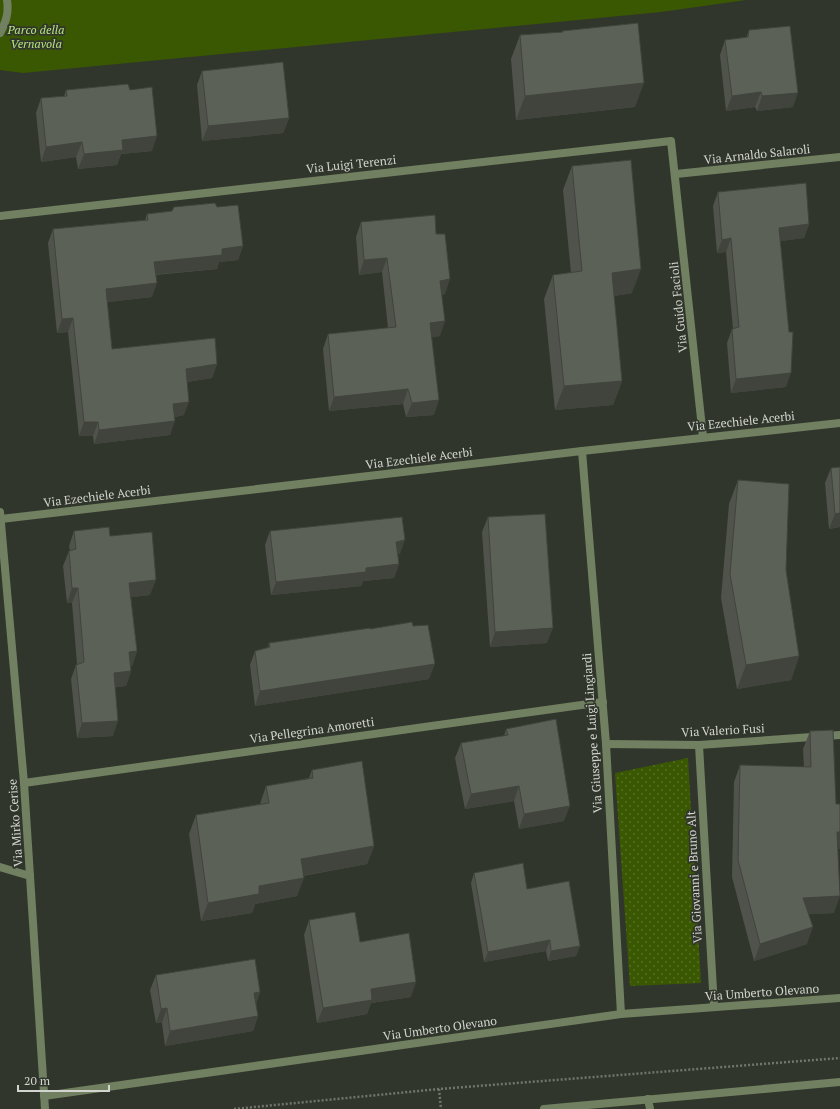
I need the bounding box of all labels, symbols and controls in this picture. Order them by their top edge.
park label: Parco della Vernavola [6,22,65,51]
street label: Via Arnaldo Salaroli [703,141,811,167]
street label: Via Luigi Terenzi [305,152,397,176]
street label: Via Guido Facioli [666,260,690,353]
street label: Via Ezechiele Acerbi [686,408,796,434]
street label: Via Ezechiele Acerbi [364,444,474,472]
street label: Via Ezechiele Acerbi [42,482,152,510]
street label: Via Giuseppe e Luigi Lingiardi [579,652,605,814]
street label: Via Pellegrina Amoretti [249,714,376,746]
street label: Via Valerio Fusi [681,720,765,740]
street label: Via Mirko Cerise [4,779,26,867]
street label: Via Giovanni e Bruno Alt [683,810,705,944]
street label: Via Umberto Olevano [704,980,820,1003]
street label: Via Umberto Olevano [382,1013,498,1043]
scale bar [18,1067,109,1093]
text: 20 m [24,1073,51,1088]

